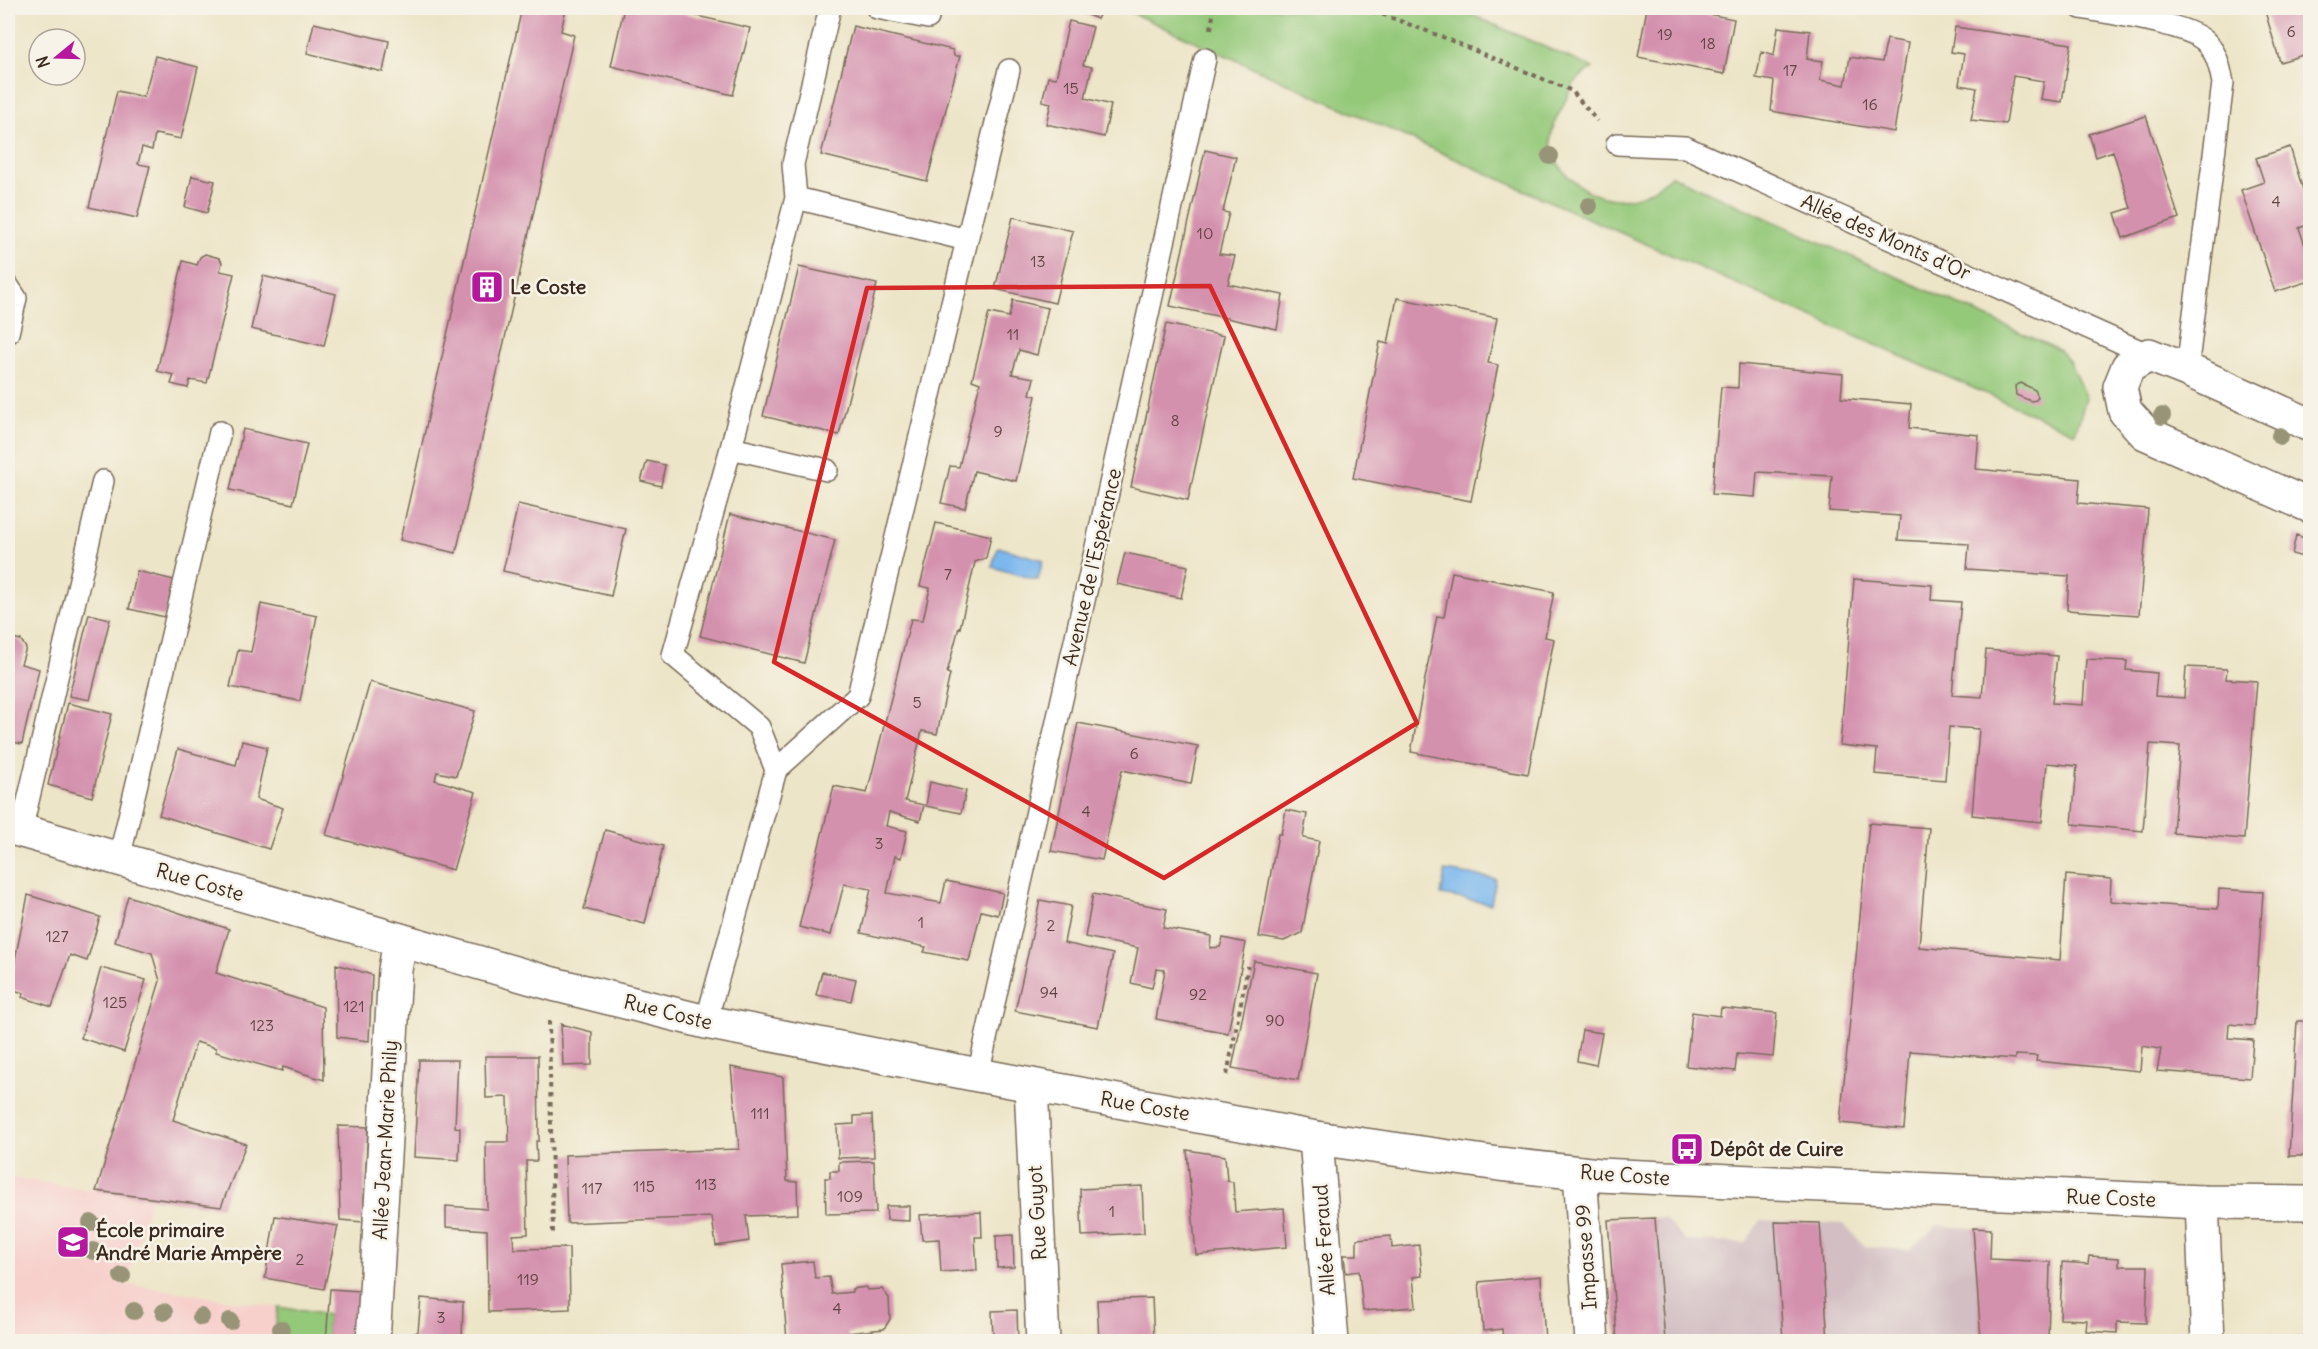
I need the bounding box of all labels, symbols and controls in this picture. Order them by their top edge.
house number: 6 [2286,21,2296,41]
house number: 19 [1657,24,1673,44]
north arrow [27,27,87,87]
house number: 18 [1700,33,1716,53]
text: N [32,53,54,70]
house number: 17 [1783,60,1797,80]
house number: 15 [1063,78,1079,98]
house number: 16 [1862,94,1878,114]
street label: Allée des Monts d'Or [1798,188,1975,285]
house number: 4 [2271,191,2281,211]
house number: 10 [1197,223,1213,243]
house number: 13 [1030,251,1046,271]
building icon: Le Coste [469,269,505,305]
place label: Le Coste [510,274,587,299]
house number: 11 [1007,324,1019,344]
house number: 8 [1170,410,1180,430]
house number: 9 [993,421,1003,441]
street label: Avenue de l'Espérance [1057,466,1126,668]
house number: 7 [944,564,952,584]
house number: 5 [912,692,922,712]
house number: 6 [1129,743,1139,763]
house number: 4 [1081,801,1091,821]
house number: 3 [874,833,884,853]
street label: Rue Coste [153,857,247,906]
house number: 1 [918,912,924,932]
house number: 2 [1047,915,1056,935]
house number: 127 [46,926,69,946]
house number: 94 [1040,982,1058,1002]
house number: 92 [1189,984,1207,1004]
street label: Rue Coste [621,988,715,1035]
house number: 125 [103,992,127,1012]
house number: 121 [343,996,365,1016]
house number: 90 [1265,1010,1285,1030]
house number: 123 [250,1015,274,1035]
street label: Allée Jean-Marie Phily [367,1039,402,1240]
street label: Rue Coste [1098,1085,1192,1126]
house number: 111 [750,1103,770,1123]
bus stop icon: Dépôt de Cuire [1669,1131,1705,1167]
place label: Dépôt de Cuire [1710,1136,1844,1161]
street label: Rue Coste [1579,1159,1671,1190]
street label: Rue Guyot [1022,1165,1051,1261]
house number: 113 [695,1174,717,1194]
house number: 115 [633,1176,655,1196]
house number: 117 [582,1178,602,1198]
street label: Allée Feraud [1307,1183,1340,1297]
street label: Rue Coste [2065,1183,2157,1212]
house number: 109 [837,1186,863,1206]
house number: 1 [1109,1201,1115,1221]
street label: Impasse 99 [1569,1203,1602,1311]
place label: École primaire André Marie Ampère [96,1217,282,1265]
school or university icon: École primaire André Marie Ampère [55,1224,91,1260]
house number: 2 [296,1249,305,1269]
house number: 119 [517,1269,539,1289]
house number: 4 [832,1298,842,1318]
house number: 3 [436,1307,446,1327]

